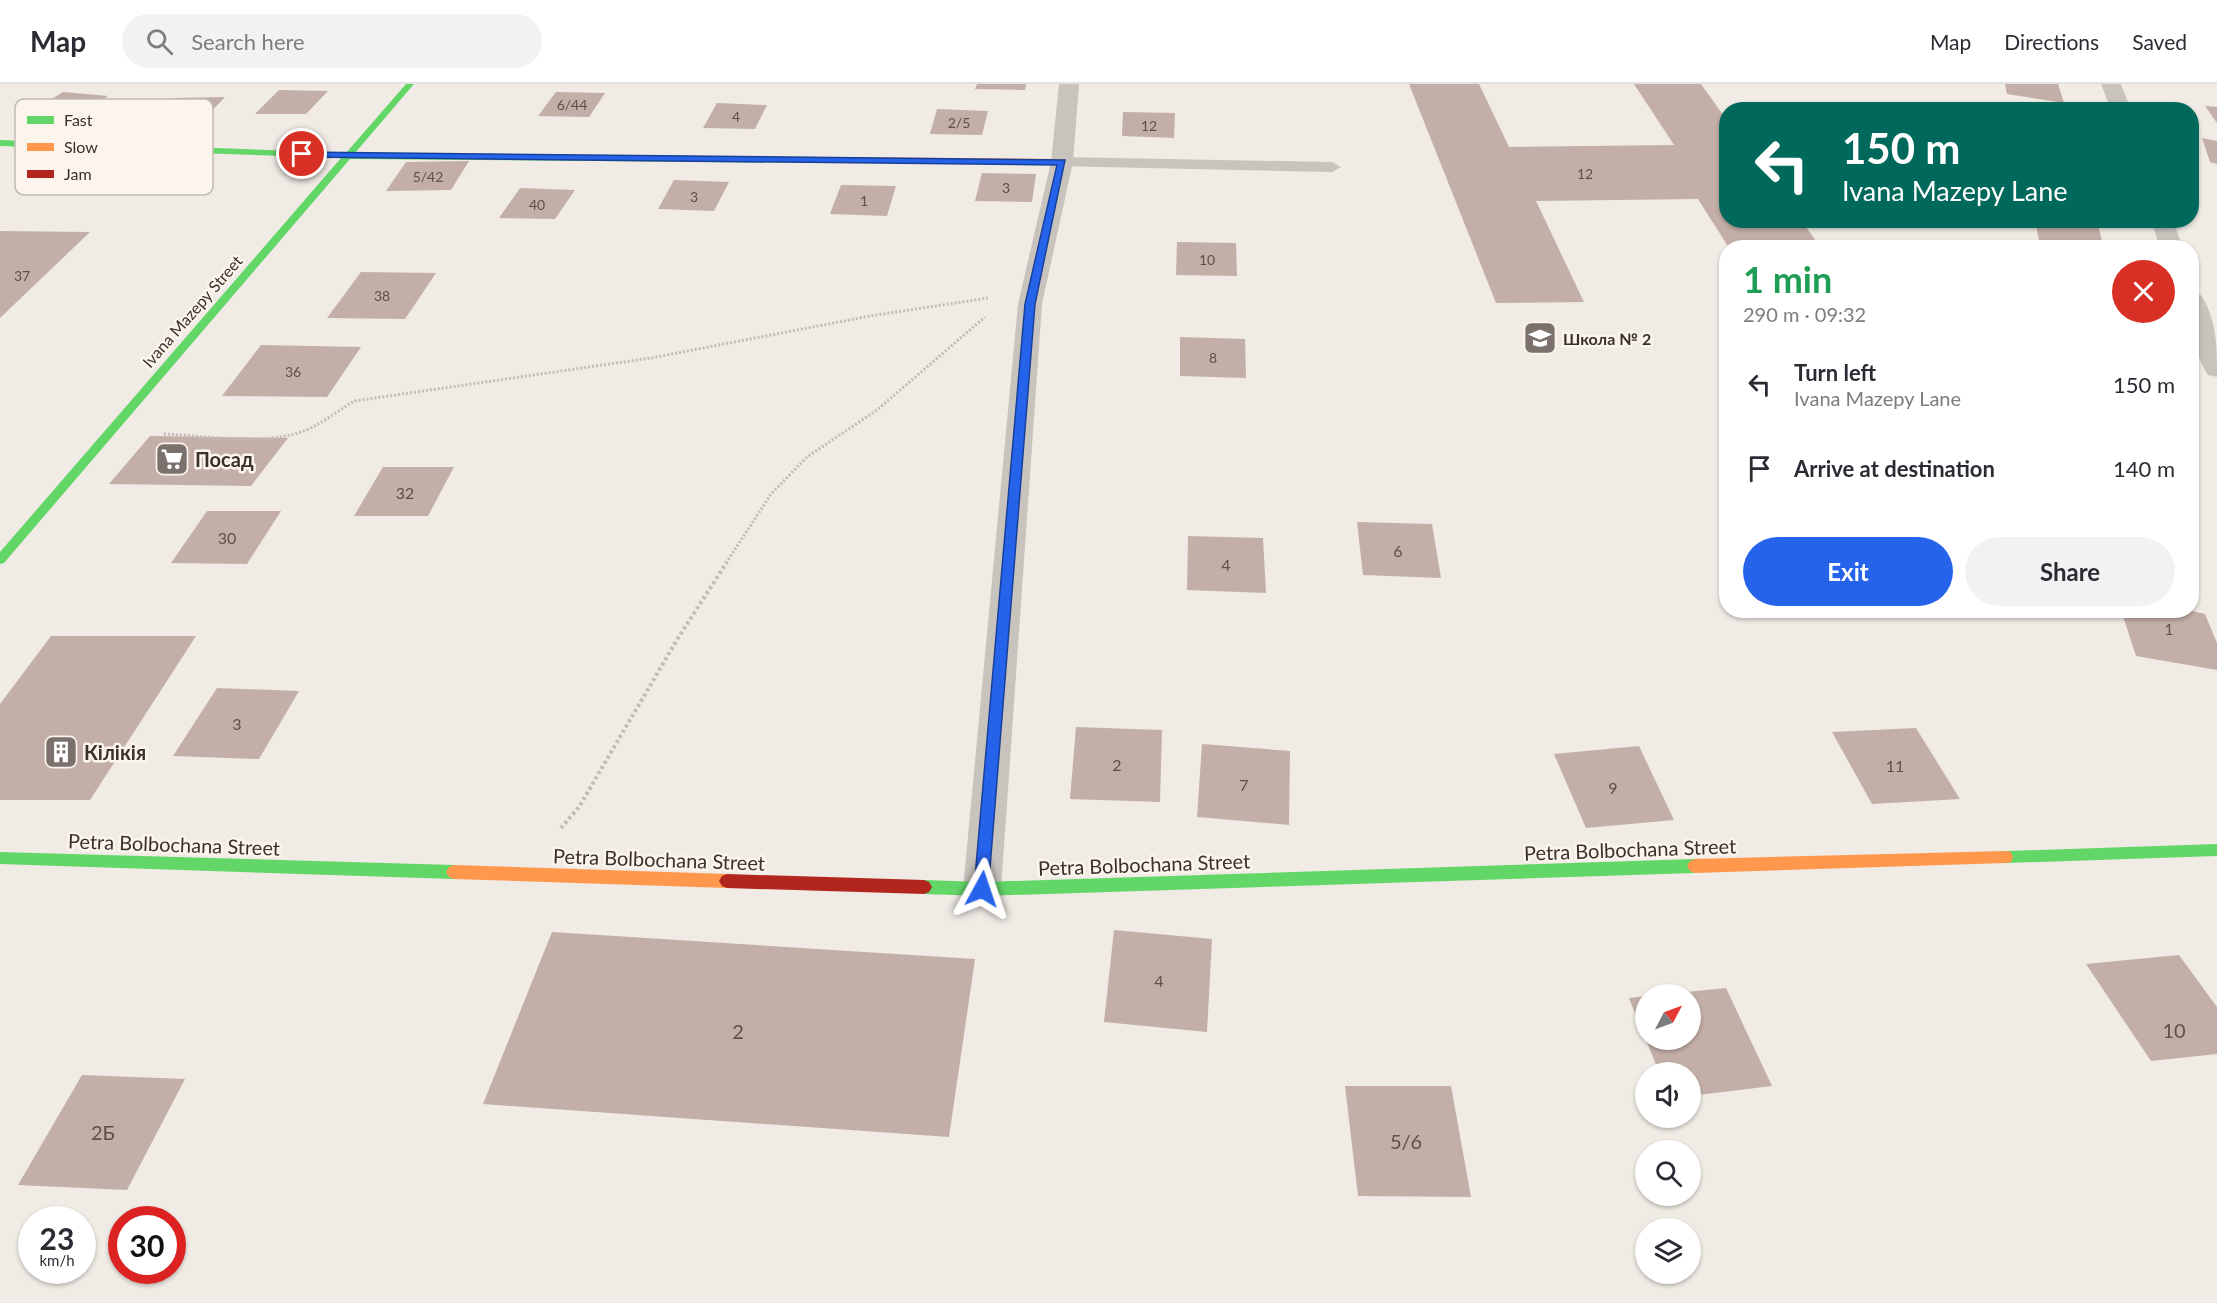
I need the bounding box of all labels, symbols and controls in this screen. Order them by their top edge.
search box [122,14,542,68]
text: Map [30,24,86,58]
icon: search [143,25,176,58]
text: Search here [191,28,305,55]
text: Map [1930,29,1971,54]
text: Directions [2004,29,2099,54]
text: Saved [2132,29,2187,54]
house number: 6/44 [557,96,587,113]
legend [15,99,213,195]
house number: 4 [732,108,740,125]
text: Fast [64,110,93,129]
house number: 2/5 [948,114,970,131]
house number: 12 [1141,117,1157,134]
text: 150 m [1842,123,1960,173]
icon: left [1743,126,1821,204]
pin [276,128,327,179]
text: Slow [64,137,98,156]
icon: arrive [285,137,318,170]
text: Jam [64,164,92,183]
house number: 12 [1577,165,1593,182]
house number: 5/42 [413,168,443,185]
text: Ivana Mazepy Lane [1842,174,2068,207]
house number: 3 [1002,179,1010,196]
house number: 3 [690,188,698,205]
house number: 1 [860,192,868,209]
house number: 40 [529,196,545,213]
street label: Ivana Mazepy Street [138,251,246,371]
house number: 10 [1199,251,1215,268]
text: 1 min [1743,257,1832,301]
button: close [2112,260,2175,323]
house number: 37 [14,267,30,284]
house number: 38 [374,287,390,304]
text: 290 m · 09:32 [1743,302,1866,326]
school or university icon: Школа № 2 [1522,320,1558,356]
place label: Школа № 2 [1563,329,1651,348]
house number: 8 [1209,349,1217,366]
text: Turn left [1794,359,1876,386]
house number: 36 [285,363,301,380]
icon: left [1743,368,1776,401]
text: 150 m [2113,371,2175,398]
text: Ivana Mazepy Lane [1794,386,1961,410]
supermarket icon: Посад [154,441,190,477]
place label: Посад [195,447,254,471]
icon: arrive [1743,452,1776,485]
text: Arrive at destination [1794,455,1995,482]
text: 140 m [2113,455,2175,482]
house number: 32 [396,483,414,502]
house number: 30 [218,528,236,547]
button: Exit [1743,537,1953,606]
button: Share [1965,537,2175,606]
house number: 6 [1393,541,1403,560]
house number: 4 [1221,555,1231,574]
house number: 1 [2164,619,2174,638]
house number: 3 [232,714,242,733]
building icon: Кілікія [43,734,79,770]
place label: Кілікія [84,740,146,764]
house number: 2 [1112,755,1122,774]
house number: 11 [1886,756,1904,775]
house number: 7 [1239,775,1249,794]
house number: 9 [1608,778,1618,797]
street label: Petra Bolbochana Street [68,828,280,860]
street label: Petra Bolbochana Street [1524,833,1736,865]
street label: Petra Bolbochana Street [553,843,765,875]
street label: Petra Bolbochana Street [1038,848,1250,880]
position arrow [950,857,1014,921]
house number: 4 [1154,971,1164,990]
north arrow [1635,984,1701,1050]
map controls [1635,984,1701,1284]
house number: 10 [2162,1018,2186,1042]
house number: 2 [732,1019,744,1043]
button: sound [1635,1062,1701,1128]
house number: 2Б [91,1120,115,1144]
house number: 5/6 [1390,1129,1422,1153]
button: search [1635,1140,1701,1206]
speed limit sign: 30 [108,1206,186,1284]
button: layers [1635,1218,1701,1284]
text: 23 [40,1220,74,1256]
text: km/h [39,1251,75,1269]

